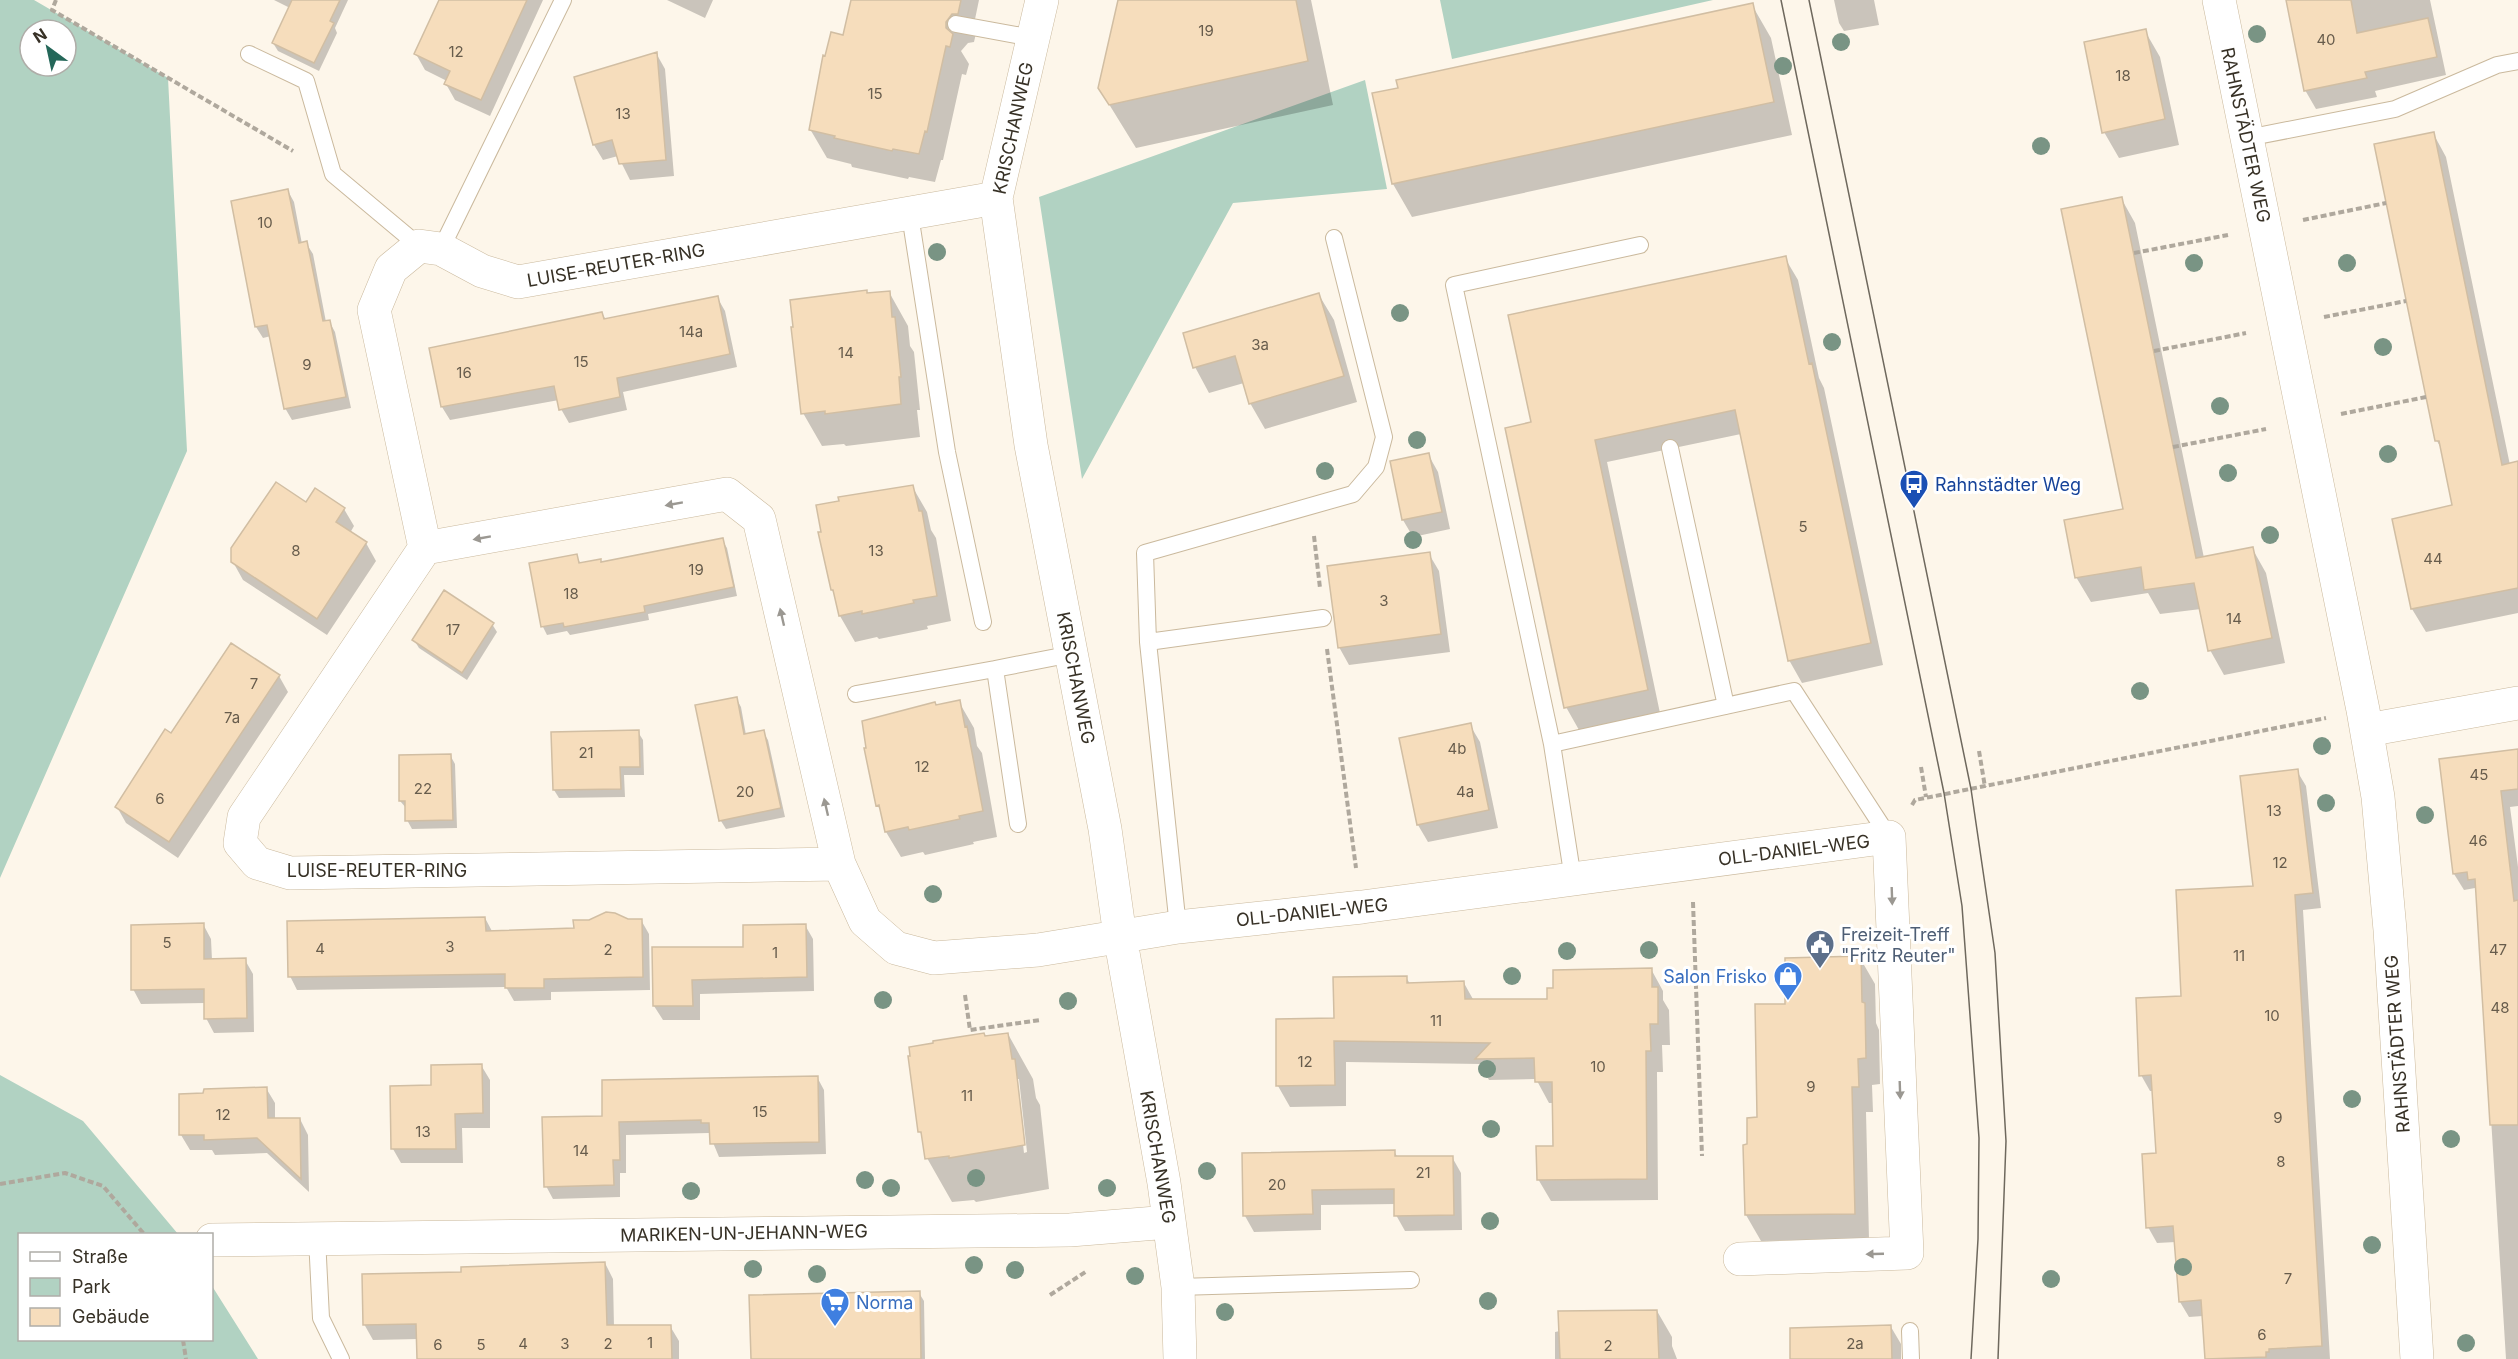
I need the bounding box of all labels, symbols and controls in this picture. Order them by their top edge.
north arrow [18,18,78,78]
house number: 19 [1198,21,1214,40]
text: N [29,24,50,47]
house number: 40 [2316,30,2336,49]
house number: 12 [448,42,464,61]
street label: RAHNSTÄDTER WEG [2217,45,2276,224]
street label: KRISCHANWEG [989,60,1037,196]
house number: 18 [2115,66,2131,85]
house number: 15 [867,84,883,103]
house number: 13 [615,104,631,123]
house number: 10 [257,213,273,232]
street label: LUISE-REUTER-RING [525,239,707,291]
house number: 14a [679,322,703,341]
house number: 3a [1251,335,1269,354]
house number: 14 [838,343,854,362]
house number: 15 [573,352,589,371]
house number: 9 [302,355,312,374]
house number: 16 [456,363,472,382]
bus stop icon: Rahnstädter Weg [1898,468,1930,510]
place label: Rahnstädter Weg [1935,474,2081,495]
one-way arrow [664,500,683,509]
house number: 5 [1798,517,1808,536]
one-way arrow [472,534,491,543]
house number: 8 [291,541,301,560]
house number: 13 [868,541,884,560]
house number: 44 [2423,549,2443,568]
house number: 19 [688,560,704,579]
house number: 18 [563,584,579,603]
house number: 3 [1379,591,1389,610]
one-way arrow [776,608,786,626]
house number: 14 [2226,609,2242,628]
street label: KRISCHANWEG [1053,610,1099,746]
house number: 17 [446,620,460,639]
house number: 7 [250,674,258,693]
house number: 7a [224,708,240,727]
house number: 4b [1448,739,1466,758]
house number: 21 [578,743,594,762]
house number: 12 [914,757,930,776]
house number: 45 [2470,765,2488,784]
house number: 22 [414,779,432,798]
house number: 20 [736,782,754,801]
house number: 4a [1456,782,1474,801]
house number: 6 [155,789,165,808]
one-way arrow [820,798,830,816]
house number: 13 [2266,801,2282,820]
street label: OLL-DANIEL-WEG [1717,830,1871,870]
house number: 46 [2469,831,2488,850]
house number: 12 [2272,853,2288,872]
street label: LUISE-REUTER-RING [287,860,467,881]
one-way arrow [1887,886,1896,905]
street label: OLL-DANIEL-WEG [1235,894,1389,930]
place label: Freizeit-Treff "Fritz Reuter" [1841,924,1956,966]
public building icon: Freizeit-Treff "Fritz Reuter" [1804,928,1836,970]
house number: 5 [162,933,172,952]
house number: 3 [445,937,455,956]
house number: 4 [315,939,325,958]
house number: 2 [603,940,613,959]
house number: 47 [2489,940,2507,959]
house number: 1 [772,943,778,962]
house number: 11 [2233,946,2245,965]
street label: RAHNSTÄDTER WEG [2379,954,2414,1134]
shop icon: Salon Frisko [1772,960,1804,1002]
place label: Salon Frisko [1663,966,1767,987]
house number: 48 [2491,998,2509,1017]
house number: 10 [2264,1006,2280,1025]
house number: 11 [1430,1011,1442,1030]
house number: 12 [1297,1052,1313,1071]
house number: 10 [1590,1057,1606,1076]
house number: 9 [1806,1077,1816,1096]
one-way arrow [1896,1081,1905,1100]
house number: 11 [961,1086,973,1105]
street label: KRISCHANWEG [1136,1089,1180,1225]
house number: 15 [752,1102,768,1121]
house number: 12 [215,1105,231,1124]
house number: 9 [2273,1108,2283,1127]
house number: 13 [415,1122,431,1141]
house number: 14 [573,1141,589,1160]
house number: 8 [2276,1152,2286,1171]
house number: 21 [1415,1163,1431,1182]
house number: 20 [1268,1175,1286,1194]
street label: MARIKEN-UN-JEHANN-WEG [620,1220,868,1246]
legend [18,1233,213,1341]
text: Straße [72,1246,128,1267]
one-way arrow [1865,1249,1884,1259]
house number: 7 [2284,1269,2292,1288]
text: Park [72,1276,111,1297]
supermarket icon: Norma [819,1286,851,1328]
place label: Norma [856,1292,913,1313]
text: Gebäude [72,1306,149,1327]
house number: 6 [2257,1325,2267,1344]
house number: 1 [647,1333,653,1352]
house number: 4 [518,1334,528,1353]
house number: 3 [560,1334,570,1353]
house number: 2 [603,1334,613,1353]
house number: 2a [1846,1334,1864,1353]
house number: 6 [433,1335,443,1354]
house number: 5 [476,1335,486,1354]
house number: 2 [1603,1336,1613,1355]

